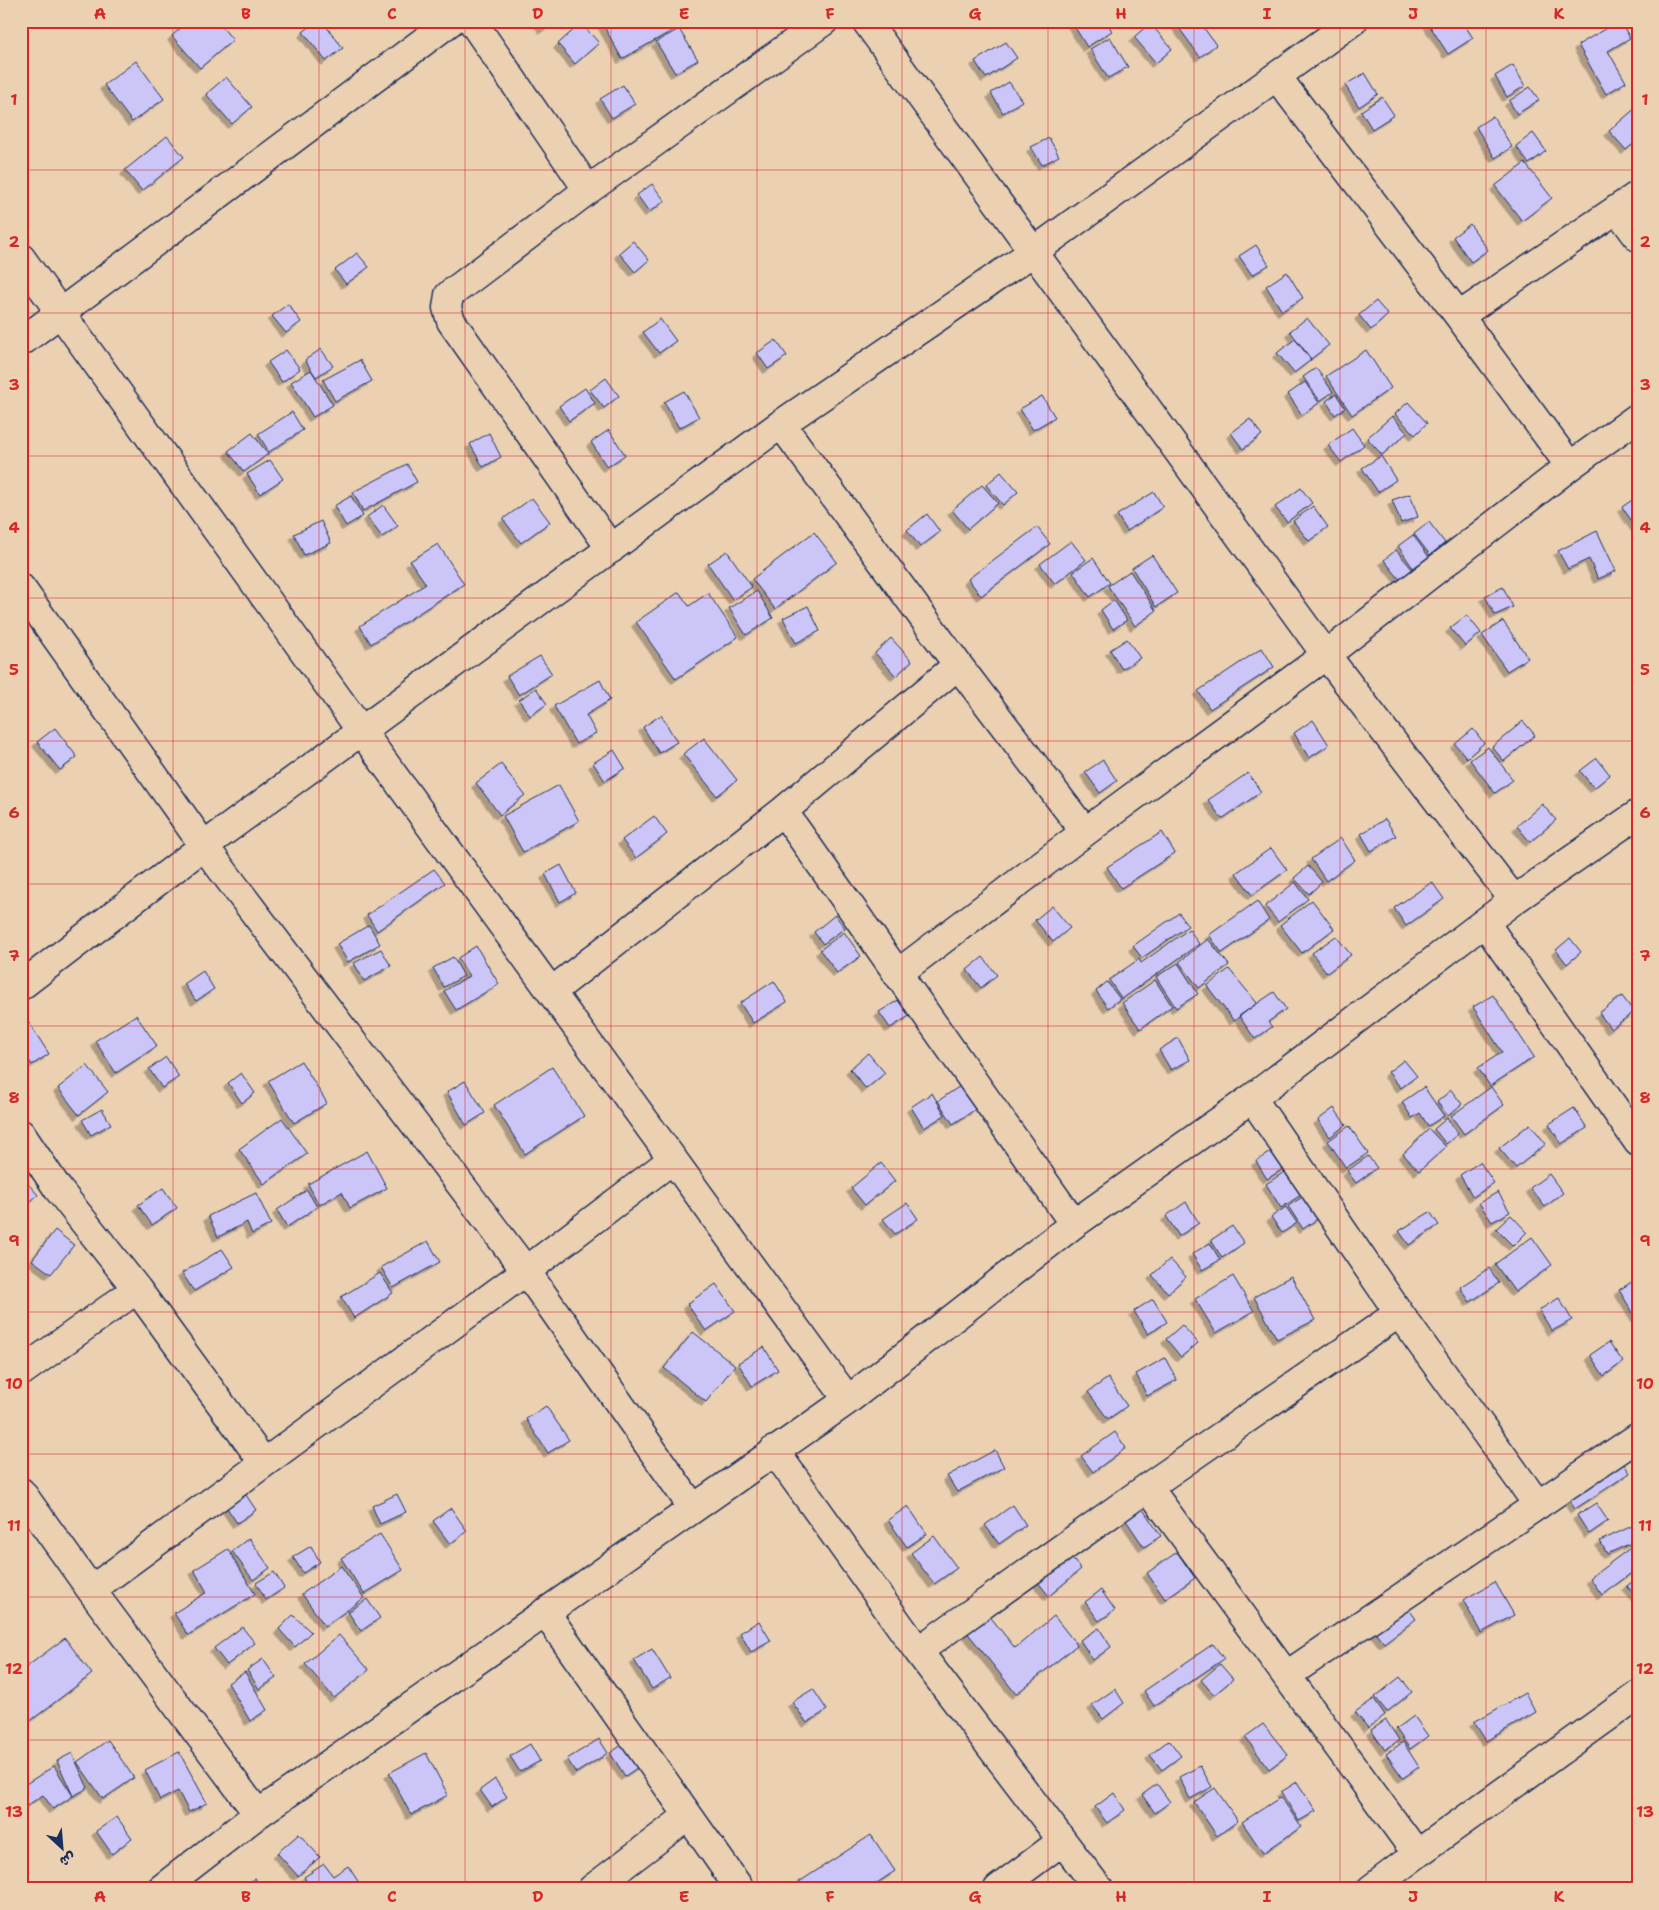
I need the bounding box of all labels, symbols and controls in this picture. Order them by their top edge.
text: A [94,3,106,24]
text: B [241,3,251,24]
text: C [387,3,397,24]
text: D [532,3,544,24]
text: E [679,3,689,24]
text: F [825,3,835,24]
text: G [969,3,982,24]
text: H [1115,3,1127,24]
text: I [1263,3,1272,24]
text: J [1408,3,1418,24]
text: K [1554,3,1565,24]
text: 1 [10,89,18,110]
text: 1 [1641,89,1649,110]
text: 2 [8,231,20,252]
text: 2 [1639,231,1651,252]
text: 3 [8,374,20,395]
text: 3 [1639,374,1651,395]
text: 4 [8,517,20,538]
text: 4 [1639,517,1651,538]
text: 5 [9,659,19,680]
text: 5 [1640,659,1650,680]
text: 6 [8,802,20,823]
text: 6 [1639,802,1651,823]
text: 7 [8,945,20,966]
text: 7 [1639,945,1651,966]
text: 8 [8,1087,20,1108]
text: 8 [1639,1087,1651,1108]
text: 9 [8,1230,20,1251]
text: 9 [1639,1230,1651,1251]
text: 10 [5,1373,23,1394]
text: 10 [1636,1373,1654,1394]
text: 11 [7,1515,21,1536]
text: 11 [1638,1515,1652,1536]
text: 12 [5,1658,23,1679]
text: 12 [1636,1658,1654,1679]
text: 13 [5,1801,23,1822]
text: 13 [1636,1801,1654,1822]
north arrow [38,1822,88,1872]
text: ش [57,1848,79,1871]
text: A [94,1886,106,1907]
text: B [241,1886,251,1907]
text: C [387,1886,397,1907]
text: D [532,1886,544,1907]
text: E [679,1886,689,1907]
text: F [825,1886,835,1907]
text: G [969,1886,982,1907]
text: H [1115,1886,1127,1907]
text: I [1263,1886,1272,1907]
text: J [1408,1886,1418,1907]
text: K [1554,1886,1565,1907]

